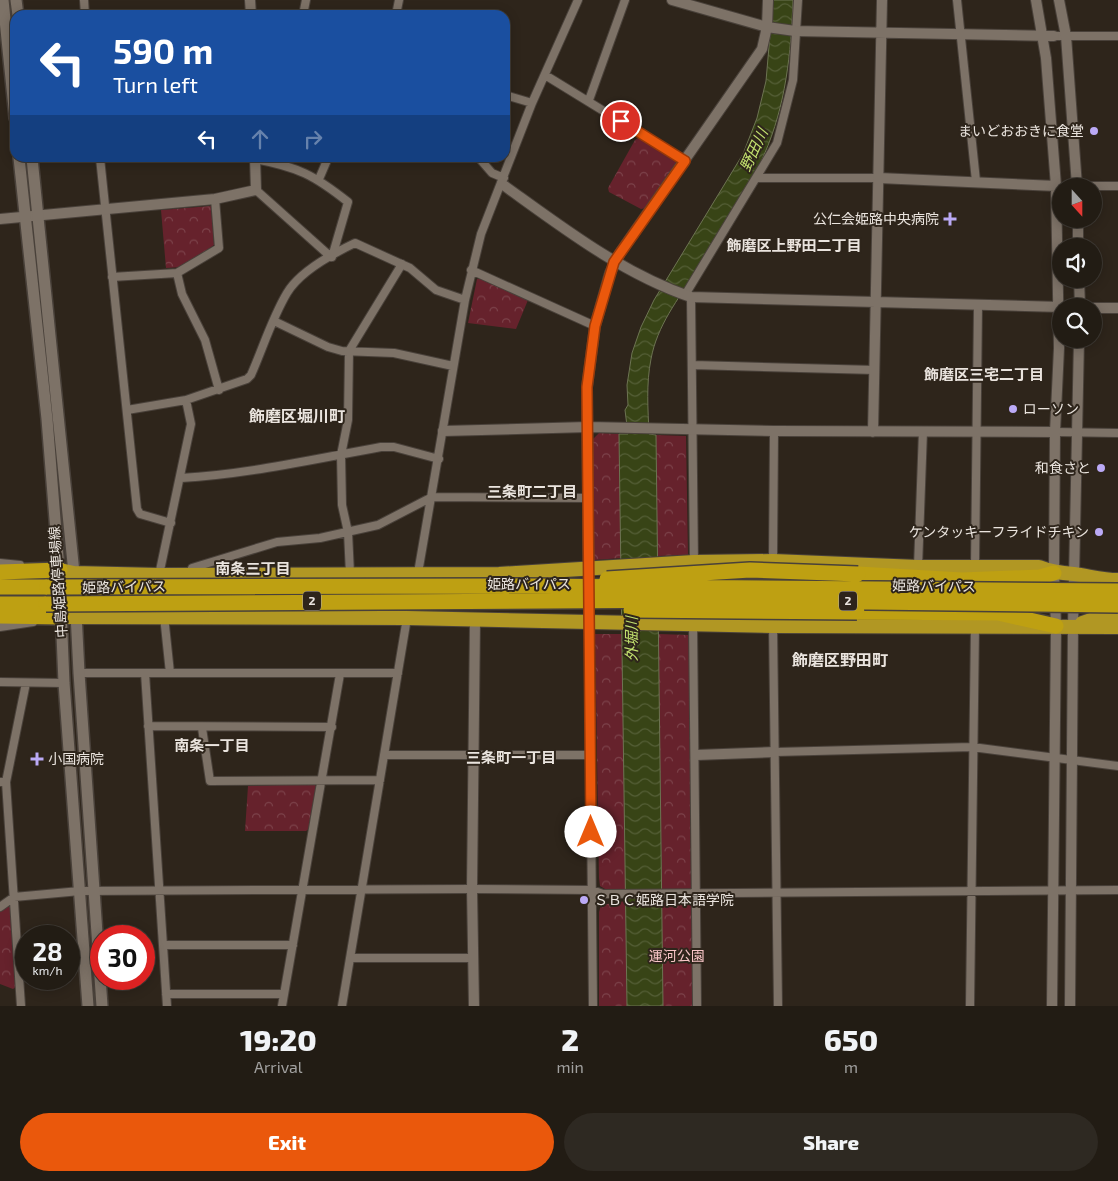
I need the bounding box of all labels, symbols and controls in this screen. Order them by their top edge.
text: 590 m [113,29,213,71]
icon: left [30,30,95,95]
text: Turn left [113,71,198,97]
pin [600,100,642,142]
icon: arrive [607,107,635,135]
place label: まいどおおきに食堂 [958,122,1084,139]
water label: 野田川 [735,124,772,174]
icon: left [193,125,221,153]
icon: ahead [246,125,274,153]
icon: right [299,125,327,153]
marker: まいどおおきに食堂 [1088,125,1100,137]
north arrow [1052,178,1102,228]
map controls [1052,178,1102,348]
place label: 公仁会姫路中央病院 [813,210,939,227]
marker: 公仁会姫路中央病院 [943,212,957,226]
district label: 飾磨区上野田二丁目 [726,236,862,254]
button: sound [1052,238,1102,288]
button: search [1052,298,1102,348]
district label: 飾磨区三宅二丁目 [924,365,1044,383]
place label: ローソン [1023,400,1079,417]
marker: ローソン [1007,403,1019,415]
district label: 飾磨区堀川町 [249,406,345,425]
place label: 和食さと [1035,459,1091,476]
marker: 和食さと [1095,462,1107,474]
district label: 三条町二丁目 [487,482,577,500]
place label: ケンタッキーフライドチキン [909,523,1089,540]
street label: 中島姫路停車場線 [45,526,70,638]
marker: ケンタッキーフライドチキン [1093,526,1105,538]
district label: 南条三丁目 [215,559,291,577]
street label: 姫路バイパス [487,575,571,592]
street label: 姫路バイパス [892,576,976,595]
street label: 姫路バイパス [82,577,166,596]
road number: 2 [303,592,321,610]
road number: 2 [839,592,857,610]
water label: 外堀川 [622,615,640,662]
district label: 飾磨区野田町 [792,650,888,669]
district label: 南条一丁目 [174,736,250,754]
district label: 三条町一丁目 [466,748,556,766]
place label: 小国病院 [48,750,104,767]
marker: 小国病院 [30,752,44,766]
position arrow [564,805,616,857]
place label: ＳＢＣ姫路日本語学院 [594,891,734,908]
marker: ＳＢＣ姫路日本語学院 [578,894,590,906]
speed limit sign: 30 [90,925,155,990]
text: 28 [32,936,63,966]
park label: 運河公園 [649,947,705,964]
text: km/h [33,963,62,977]
text: 19:20 [240,1021,317,1057]
text: 2 [561,1021,579,1057]
text: 650 [824,1021,878,1057]
text: Arrival [254,1057,303,1076]
text: min [557,1057,584,1076]
text: m [844,1057,858,1076]
button: Exit [20,1113,554,1171]
button: Share [564,1113,1098,1171]

